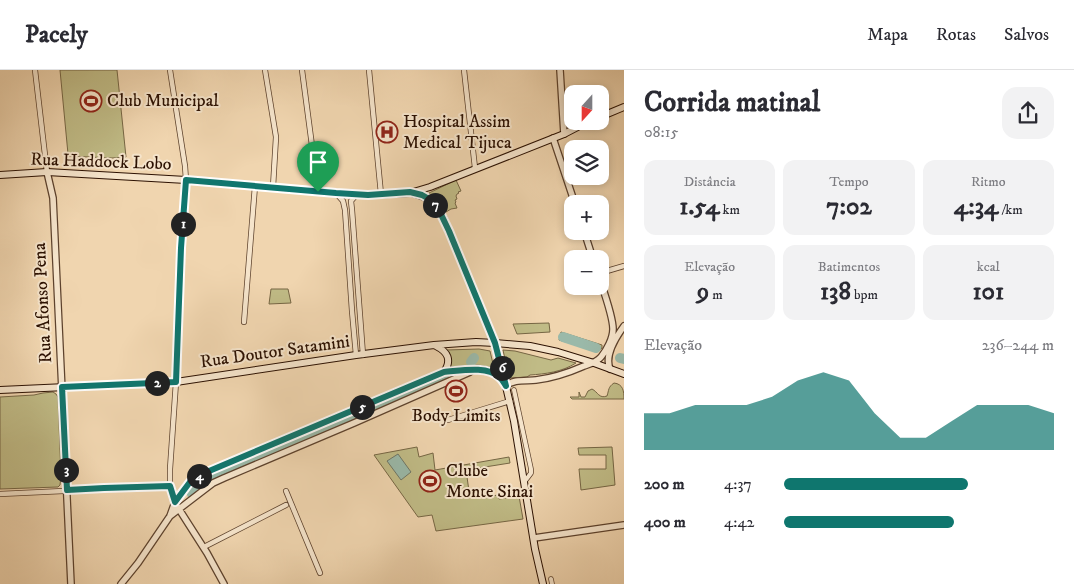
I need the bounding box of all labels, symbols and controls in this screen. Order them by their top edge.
text: Pacely [25,20,88,50]
text: Mapa [867,24,908,46]
text: Rotas [936,24,976,46]
text: Salvos [1004,24,1049,46]
north arrow [564,85,609,130]
map controls [564,85,609,295]
text: Corrida matinal [644,85,820,120]
button: share [1002,87,1054,139]
sports icon: Club Municipal [79,89,103,113]
place label: Club Municipal [107,90,219,112]
place label: Hospital Assim Medical Tijuca [403,111,512,154]
hospital icon: Hospital Assim Medical Tijuca [375,120,399,144]
text: 08:15 [644,122,679,142]
button: layers [564,140,609,185]
pin [297,141,339,192]
icon: arrive [304,148,332,176]
street label: Rua Haddock Lobo [30,149,172,175]
text: Distância [684,173,736,191]
text: Tempo [829,173,869,191]
text: Ritmo [971,173,1006,191]
text: 1.54 [679,191,720,222]
text: 7:02 [826,191,872,222]
text: 4:34 [954,191,999,222]
pin: 7 [422,192,448,218]
button: + [564,195,609,240]
text: 7 [432,196,439,214]
text: km [720,201,740,219]
text: /km [999,201,1023,219]
pin: 1 [170,212,196,236]
text: 1 [181,215,186,233]
street label: Rua Afonso Pena [29,242,57,364]
button: − [564,250,609,295]
text: Elevação [684,258,735,276]
text: Batimentos [818,258,880,276]
text: kcal [977,258,1000,276]
text: 9 [697,276,709,307]
text: 138 [820,276,851,307]
text: 101 [973,276,1004,307]
text: m [709,286,723,304]
text: bpm [851,286,878,304]
street label: Rua Doutor Satamini [199,331,351,373]
text: Elevação [644,335,702,355]
text: 236–244 m [982,335,1054,355]
pin: 6 [490,356,514,380]
text: 6 [499,359,506,377]
pin: 2 [144,370,170,396]
text: 2 [154,374,161,392]
sports icon: Body Limits [444,379,468,403]
pin: 5 [350,394,374,420]
text: 5 [359,398,366,416]
place label: Body Limits [412,405,500,427]
pin: 3 [54,458,78,482]
place label: Clube Monte Sinai [446,460,533,503]
text: 3 [64,461,69,479]
pin: 4 [186,464,212,488]
text: 4 [195,467,204,485]
sports icon: Clube Monte Sinai [418,469,442,493]
text: 200 m [644,474,685,494]
text: 4:37 [724,474,752,494]
text: 400 m [644,512,686,532]
text: 4:42 [724,512,754,532]

